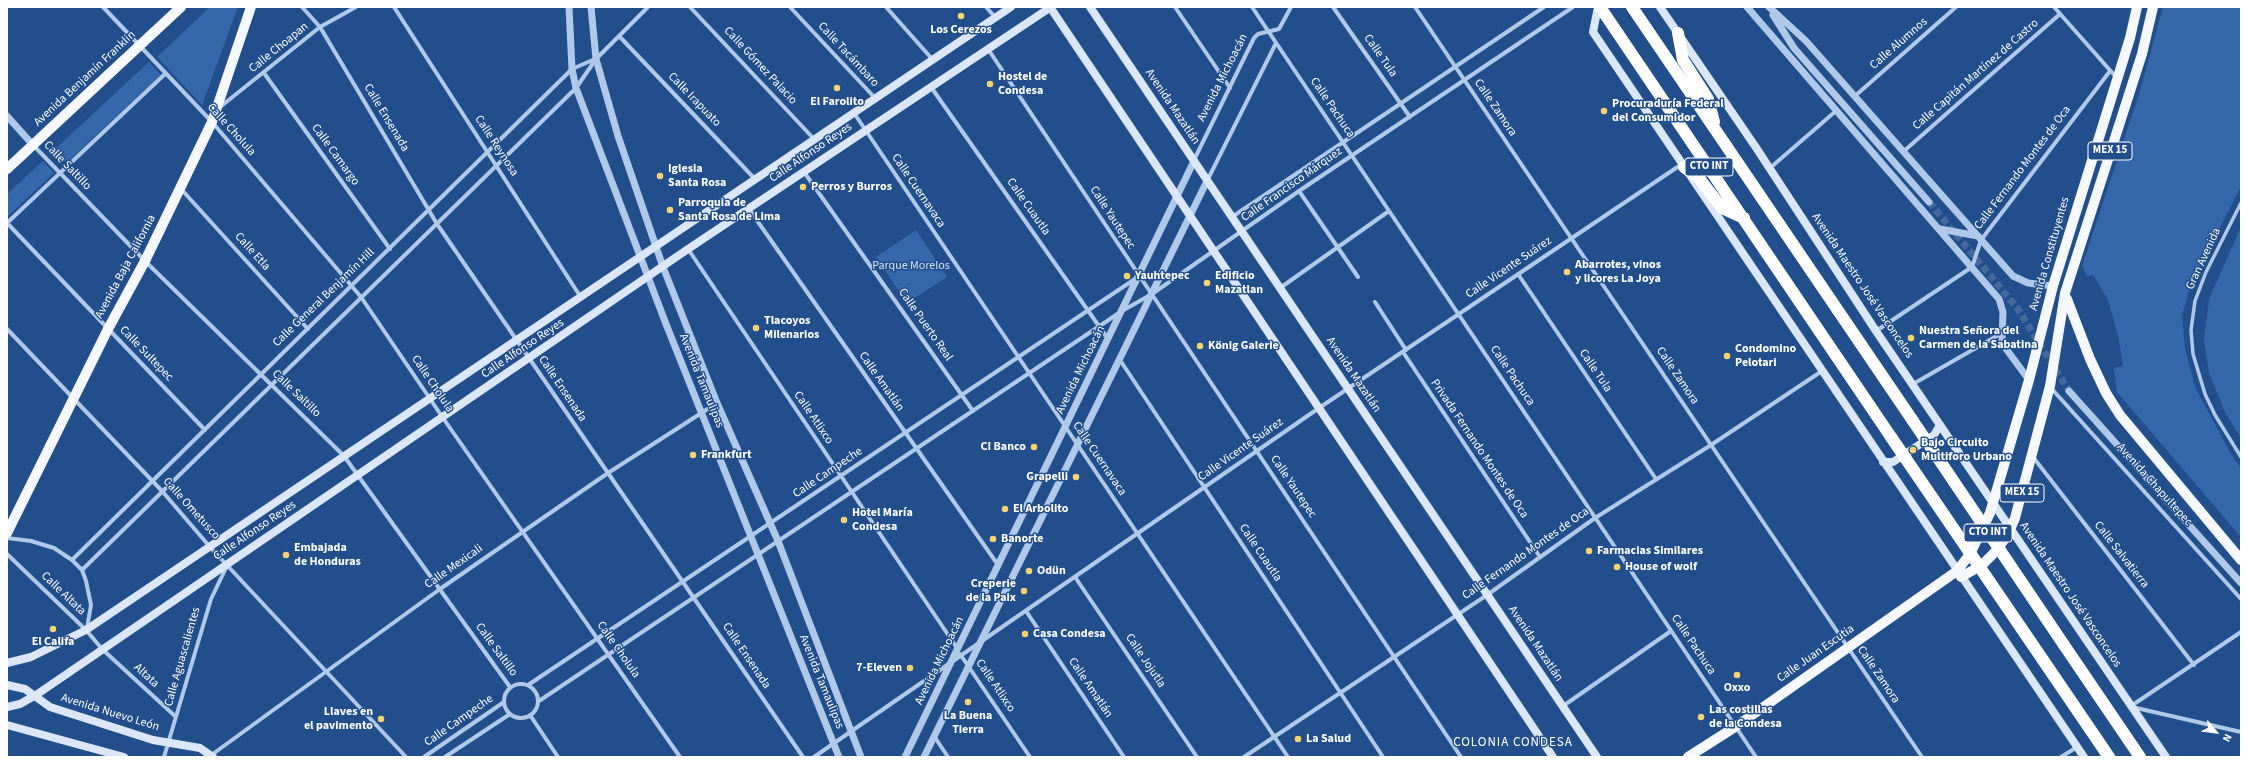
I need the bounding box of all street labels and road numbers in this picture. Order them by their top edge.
street label: Calle Alumnos [1867,15,1931,73]
street label: Calle Capitán Martínez de Castro [1910,16,2042,134]
street label: Calle Choapan [246,20,312,76]
street label: Calle Tacámbaro [814,20,882,90]
street label: Calle Gómez Palacio [720,24,800,108]
street label: Avenida Benjamín Franklin [31,28,139,130]
street label: Avenida Michoacán [1195,32,1251,124]
street label: Calle Tula [1360,32,1400,80]
street label: Avenida Mazatlán [1141,67,1203,147]
street label: Calle Irapuato [665,70,723,130]
street label: Calle Pachuca [1307,75,1357,141]
street label: Calle Zamora [1471,77,1519,139]
street label: Calle Ensenada [360,81,412,155]
street label: Calle Cholula [204,101,258,159]
street label: Calle Fernando Montes de Oca [1972,103,2074,233]
street label: Calle Reynosa [471,113,521,179]
street label: Calle Alfonso Reyes [767,120,855,186]
street label: Calle Camargo [308,121,362,189]
street label: Calle Saltillo [40,139,94,193]
road number: MEX 15 [2088,142,2132,160]
street label: Calle Francisco Márquez [1239,145,1345,225]
street label: Calle Cuernavaca [888,151,948,231]
road number: CTO INT [1685,158,1733,176]
street label: Calle Cuautla [1003,176,1053,238]
street label: Calle Yautepec [1086,184,1138,252]
street label: Avenida Constituyentes [2027,195,2073,313]
street label: Avenida Maestro José Vasconcelos [1808,211,1916,361]
street label: Avenida Baja California [93,213,159,321]
street label: Gran Avenida [2183,226,2225,292]
street label: Calle Etla [231,230,273,274]
street label: Calle Vicente Suárez [1463,234,1555,302]
street label: Calle General Benjamín Hill [270,246,378,350]
street label: Calle Puerto Real [895,286,955,364]
street label: Calle Alfonso Reyes [479,316,567,382]
street label: Calle Sultepec [116,323,176,385]
street label: Avenida Michoacán [1053,323,1109,417]
street label: Avenida Tamaulipas [676,332,726,430]
street label: Avenida Mazatlán [1322,335,1384,415]
street label: Calle Pachuca [1487,343,1537,409]
street label: Calle Zamora [1653,345,1701,407]
street label: Calle Tula [1575,347,1615,395]
street label: Calle Amatlán [855,349,907,415]
street label: Calle Cholula [408,353,456,415]
street label: Calle Ensenada [535,353,589,425]
street label: Calle Saltillo [269,367,323,421]
street label: Privada Fernando Montes de Oca [1427,377,1531,521]
street label: Calle Atlixco [790,389,836,447]
street label: Calle Vicente Suárez [1196,415,1286,485]
street label: Calle Cuernavaca [1069,419,1129,499]
street label: Avenida Chapultepec [2113,441,2195,529]
street label: Calle Campeche [790,444,866,502]
street label: Calle Yautepec [1267,453,1319,521]
street label: Calle Ometusco [159,475,223,543]
road number: MEX 15 [2000,484,2044,502]
street label: Calle Alfonso Reyes [211,498,299,564]
street label: Calle Fernando Montes de Oca [1460,505,1592,603]
street label: Calle Salvatierra [2090,519,2152,591]
street label: Avenida Maestro José Vasconcelos [2016,520,2124,670]
street label: Calle Cuautla [1235,521,1285,585]
road number: CTO INT [1964,524,2012,542]
street label: Calle Mexicali [422,542,486,592]
street label: Calle Altata [38,569,88,619]
street label: Avenida Mazatlán [1504,604,1566,684]
street label: Calle Aguascalientes [162,606,204,708]
street label: Calle Pachuca [1668,612,1718,678]
street label: Avenida Michoacán [912,614,968,708]
street label: Calle Cholula [593,619,643,681]
street label: Calle Saltillo [472,620,520,680]
street label: Calle Ensenada [719,620,773,692]
street label: Calle Juan Escutia [1775,622,1857,686]
street label: Calle Jojutla [1122,631,1168,691]
street label: Avenida Tamaulipas [796,633,846,731]
street label: Calle Zamora [1854,644,1902,706]
street label: Calle Amatlán [1065,655,1115,721]
street label: Calle Atlixco [972,657,1018,715]
street label: Altata [130,661,162,691]
street label: Avenida Nuevo León [59,691,161,735]
street label: Calle Campeche [422,692,496,750]

